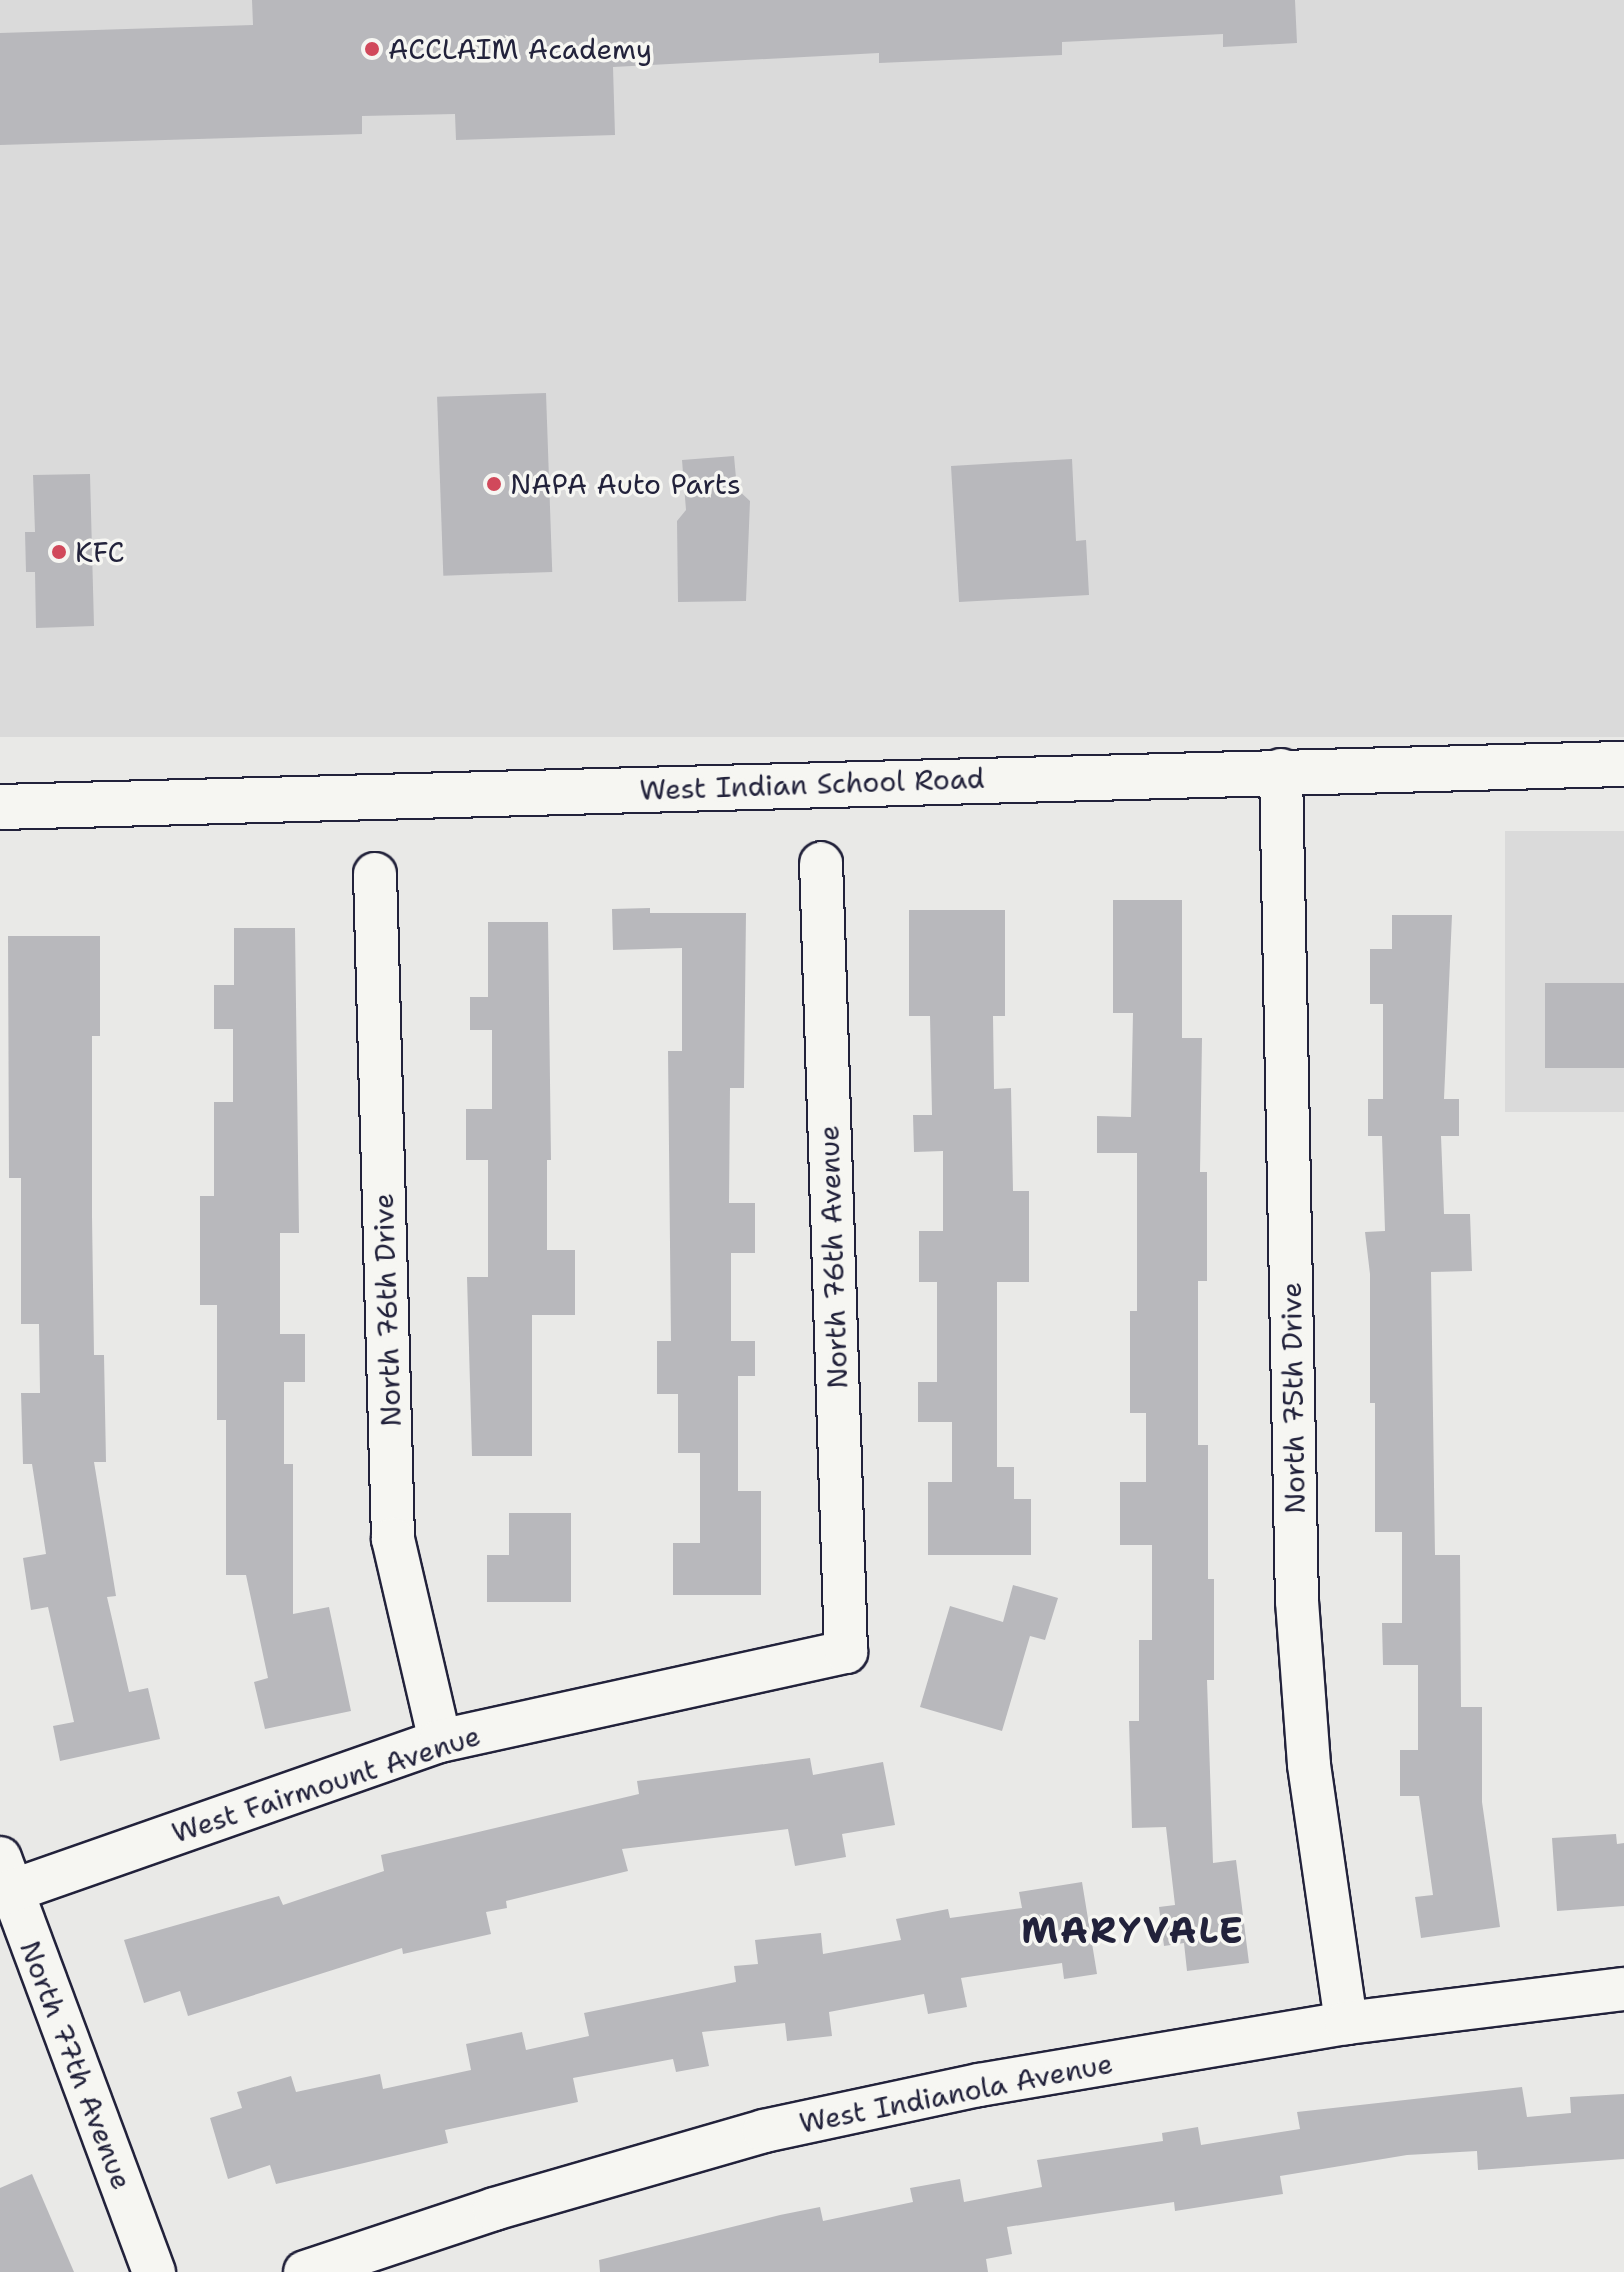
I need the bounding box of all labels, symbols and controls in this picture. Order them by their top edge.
place label: ACCLAIM Academy [388,32,652,66]
marker: ACCLAIM Academy [363,40,381,58]
place label: NAPA Auto Parts [510,467,741,501]
marker: NAPA Auto Parts [485,475,503,493]
place label: KFC [75,535,125,569]
marker: KFC [50,543,68,561]
street label: West Indian School Road [639,761,985,807]
street label: North 76th Avenue [812,1125,854,1389]
street label: North 76th Drive [366,1193,408,1427]
street label: North 75th Drive [1274,1282,1312,1514]
street label: West Fairmount Avenue [168,1718,484,1850]
district label: MARYVALE [1021,1909,1245,1953]
street label: North 77th Avenue [13,1936,139,2194]
street label: West Indianola Avenue [796,2046,1116,2140]

